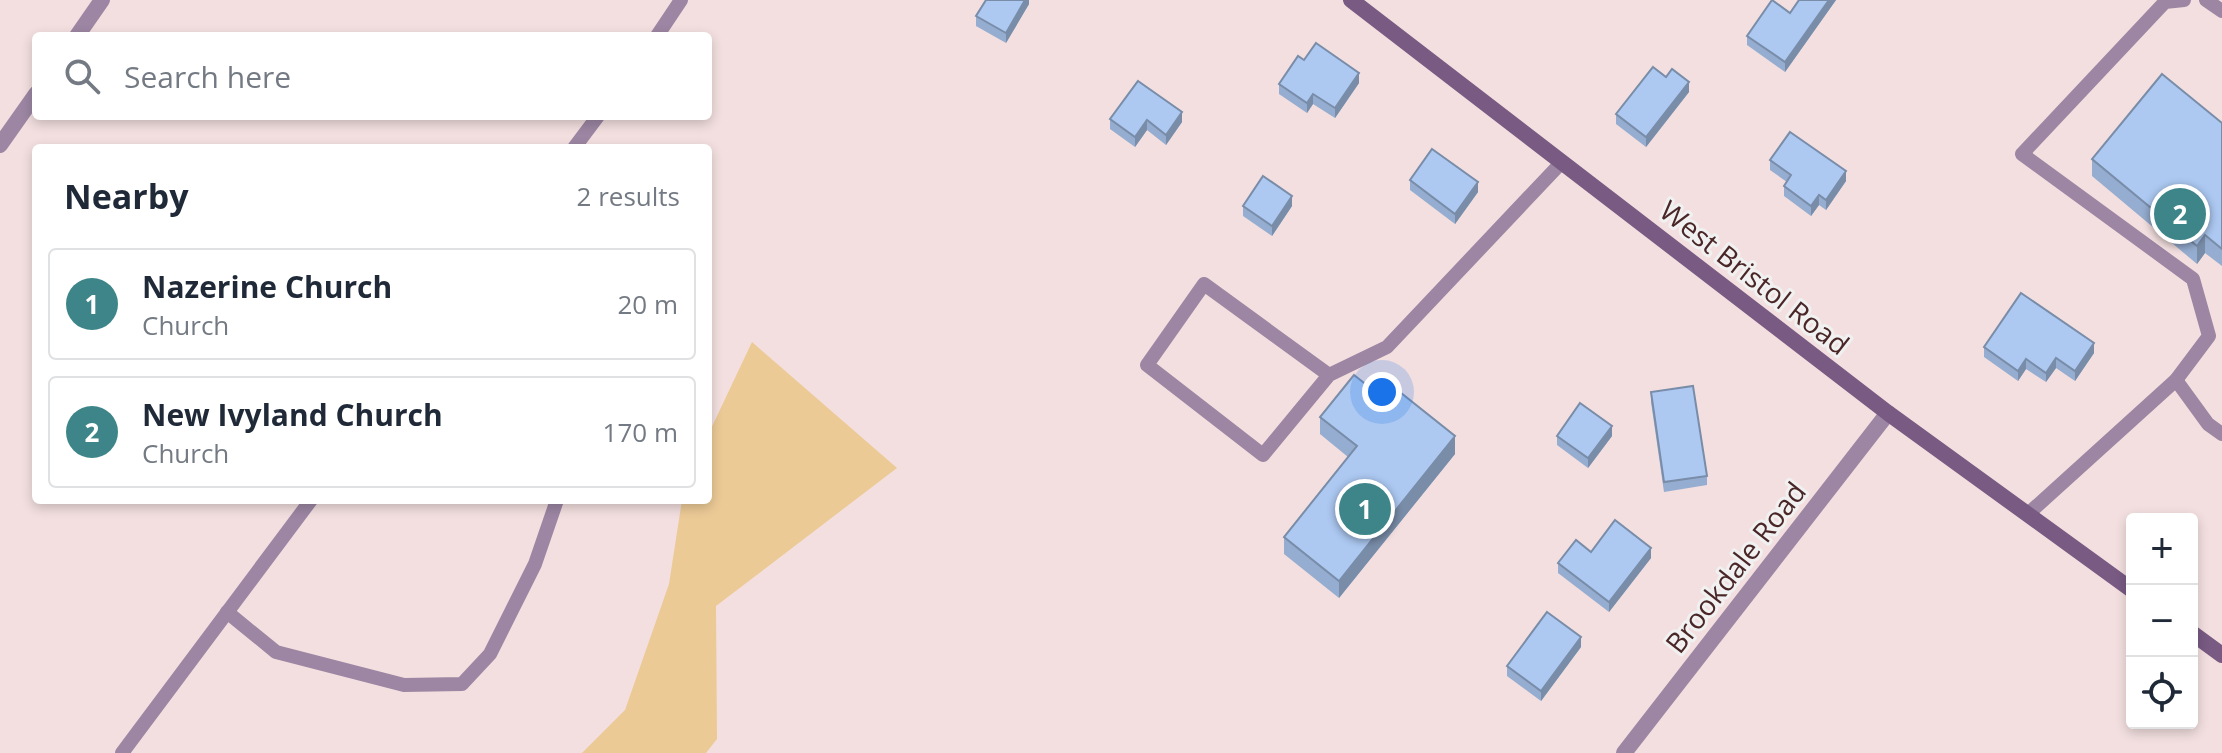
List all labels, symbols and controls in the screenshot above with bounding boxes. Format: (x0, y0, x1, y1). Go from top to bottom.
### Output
search box (32, 32, 712, 120)
icon: search (60, 54, 104, 98)
text: Search here (124, 56, 291, 97)
text: Nearby (64, 173, 189, 219)
text: 2 results (577, 178, 680, 214)
pin: 2 (2154, 184, 2206, 244)
street label: West Bristol Road (1653, 191, 1857, 363)
text: Nazerine Church (142, 266, 392, 307)
text: 1 (85, 286, 99, 322)
text: 20 m (617, 286, 678, 322)
text: Church (142, 307, 229, 343)
your location (1362, 372, 1402, 412)
text: New Ivyland Church (142, 394, 443, 435)
text: 2 (85, 414, 99, 450)
text: 170 m (603, 414, 678, 450)
text: Church (142, 435, 229, 471)
street label: Brookdale Road (1656, 474, 1814, 660)
pin: 1 (1339, 479, 1391, 539)
map controls (2126, 513, 2198, 729)
button: + (2126, 513, 2198, 585)
button: − (2126, 585, 2198, 657)
button: locate (2126, 657, 2198, 729)

